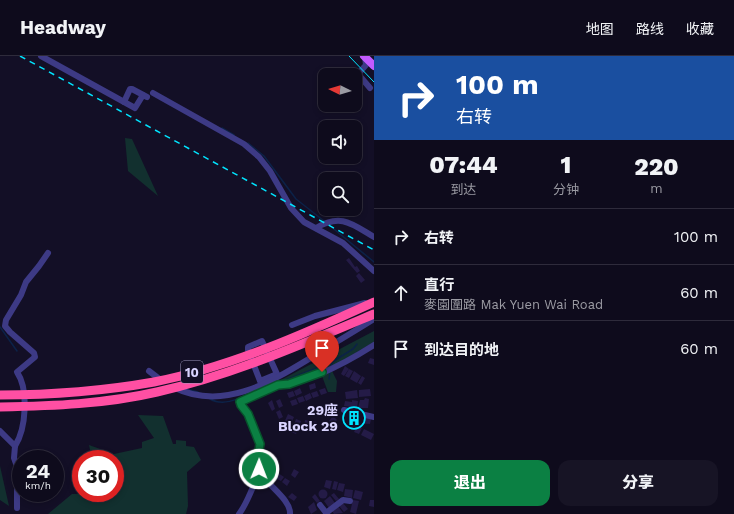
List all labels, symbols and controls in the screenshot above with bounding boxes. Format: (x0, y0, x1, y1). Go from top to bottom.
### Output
text: Headway (20, 16, 106, 39)
text: 地图 (586, 21, 614, 37)
text: 路线 (636, 21, 664, 37)
text: 收藏 (686, 21, 714, 37)
north arrow (318, 68, 362, 112)
map controls (318, 68, 362, 216)
text: 100 m (456, 68, 539, 101)
icon: right (390, 72, 442, 124)
text: 右转 (456, 106, 492, 127)
button: sound (318, 120, 362, 164)
text: 07:44 (429, 151, 498, 179)
text: 1 (561, 151, 571, 179)
text: 220 (634, 153, 679, 181)
button: search (318, 172, 362, 216)
text: m (650, 181, 663, 196)
text: 到达 (450, 182, 476, 197)
text: 分钟 (553, 182, 579, 197)
icon: right (390, 226, 412, 248)
text: 100 m (674, 228, 718, 246)
text: 右转 (424, 229, 454, 247)
text: 直行 (424, 276, 454, 294)
icon: ahead (390, 282, 412, 304)
text: 60 m (680, 284, 718, 302)
text: 麥園圍路 Mak Yuen Wai Road (424, 297, 603, 312)
pin (305, 331, 339, 372)
icon: arrive (311, 337, 333, 359)
icon: arrive (390, 338, 412, 360)
text: 60 m (680, 340, 718, 358)
text: 到达目的地 (424, 341, 499, 359)
road number: 10 (181, 361, 203, 383)
place label: 29座 Block 29 (278, 402, 338, 434)
building icon: 29座 Block 29 (341, 405, 367, 431)
position arrow (238, 448, 280, 490)
speed limit sign: 30 (72, 450, 124, 502)
text: 24 (26, 459, 50, 483)
button: 退出 (390, 460, 550, 506)
button: 分享 (558, 460, 718, 506)
text: km/h (25, 480, 51, 491)

